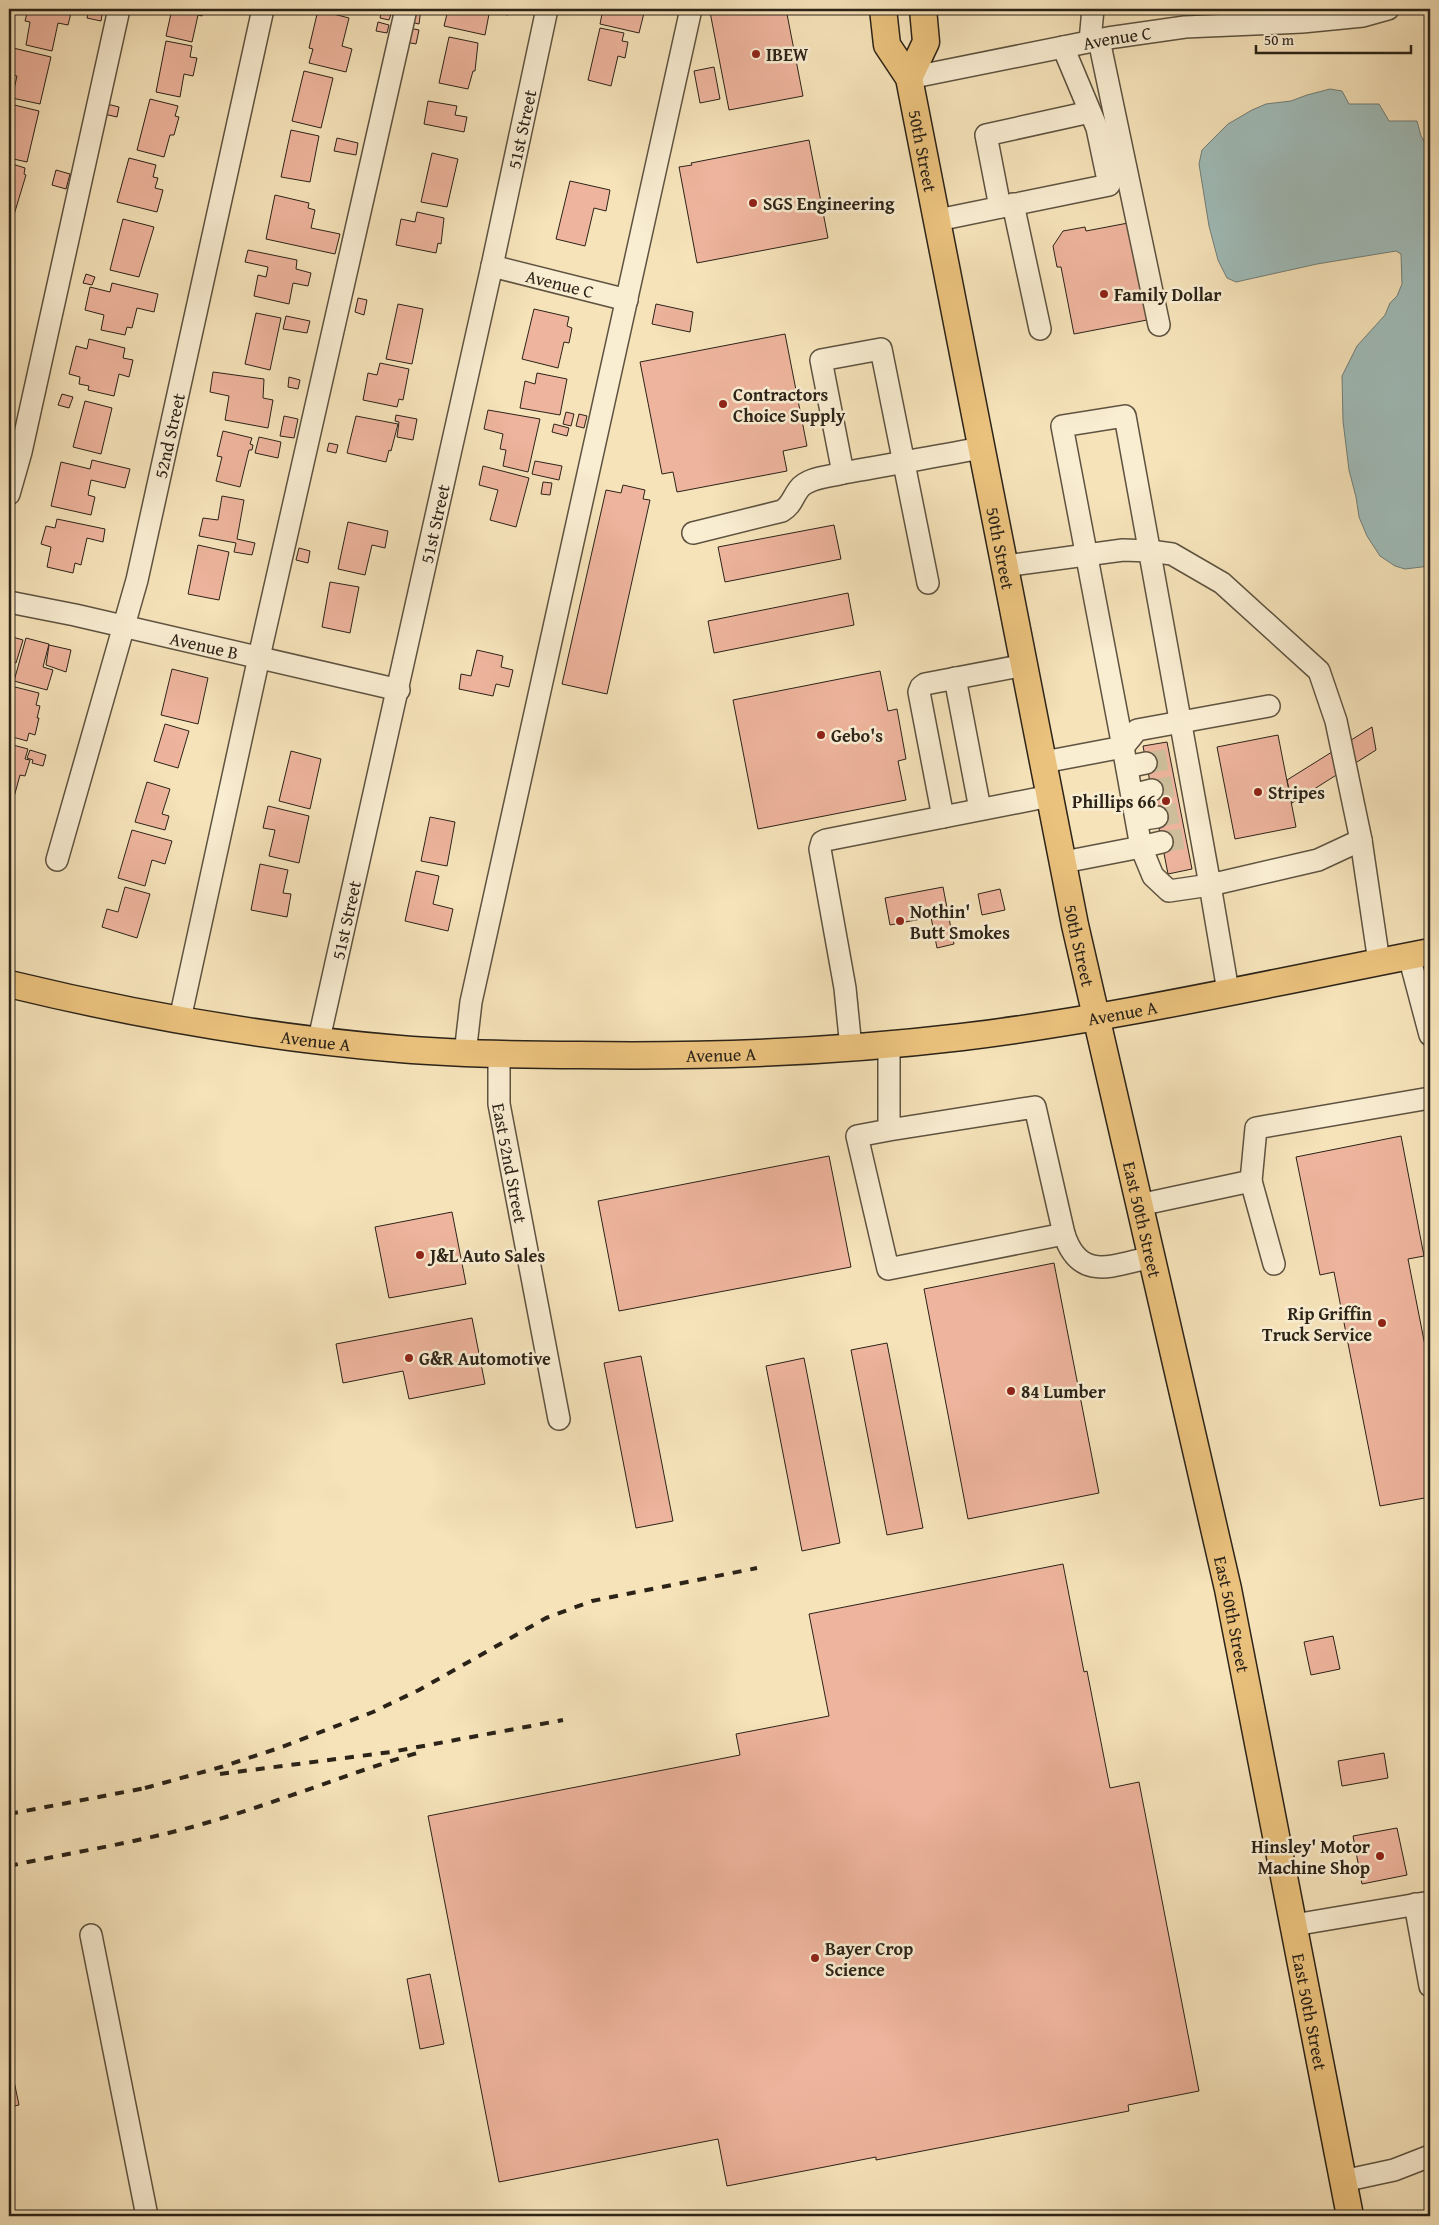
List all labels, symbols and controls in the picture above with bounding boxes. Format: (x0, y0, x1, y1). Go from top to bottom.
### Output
street label: Avenue C (1080, 18, 1153, 56)
scale bar (1256, 22, 1412, 54)
text: 50 m (1264, 29, 1295, 50)
place label: IBEW (766, 41, 809, 68)
marker: IBEW (750, 48, 762, 60)
street label: 51st Street (500, 86, 543, 171)
street label: 50th Street (902, 107, 945, 195)
place label: SGS Engineering (763, 190, 895, 217)
marker: SGS Engineering (747, 197, 759, 209)
street label: Avenue C (523, 262, 597, 305)
place label: Family Dollar (1114, 281, 1222, 308)
marker: Family Dollar (1098, 288, 1110, 300)
place label: Contractors Choice Supply (733, 381, 846, 429)
street label: 52nd Street (146, 390, 191, 481)
marker: Contractors Choice Supply (717, 398, 729, 410)
street label: 51st Street (412, 481, 456, 566)
street label: 50th Street (980, 505, 1023, 592)
street label: Avenue B (167, 624, 241, 666)
place label: Gebo's (831, 722, 883, 749)
marker: Gebo's (815, 729, 827, 741)
place label: Stripes (1268, 779, 1325, 806)
marker: Stripes (1252, 786, 1264, 798)
place label: Phillips 66 (1072, 788, 1156, 815)
marker: Phillips 66 (1160, 795, 1172, 807)
street label: 51st Street (324, 877, 368, 962)
place label: Nothin' Butt Smokes (910, 898, 1010, 946)
street label: 50th Street (1058, 902, 1102, 990)
marker: Nothin' Butt Smokes (894, 915, 906, 927)
street label: Avenue A (1086, 993, 1160, 1032)
street label: Avenue A (279, 1022, 352, 1058)
street label: Avenue A (686, 1040, 757, 1068)
street label: East 52nd Street (486, 1101, 535, 1226)
street label: East 50th Street (1116, 1159, 1169, 1281)
place label: J&L Auto Sales (427, 1242, 545, 1269)
marker: J&L Auto Sales (414, 1249, 426, 1261)
place label: Rip Griffin Truck Service (1262, 1300, 1372, 1348)
marker: Rip Griffin Truck Service (1376, 1317, 1388, 1329)
place label: G&R Automotive (419, 1345, 551, 1372)
marker: G&R Automotive (403, 1352, 415, 1364)
place label: 84 Lumber (1021, 1378, 1106, 1405)
marker: 84 Lumber (1005, 1385, 1017, 1397)
street label: East 50th Street (1207, 1553, 1258, 1675)
place label: Hinsley' Motor Machine Shop (1251, 1833, 1371, 1881)
marker: Hinsley' Motor Machine Shop (1374, 1850, 1386, 1862)
place label: Bayer Crop Science (825, 1935, 913, 1983)
street label: East 50th Street (1286, 1951, 1335, 2073)
marker: Bayer Crop Science (809, 1952, 821, 1964)

